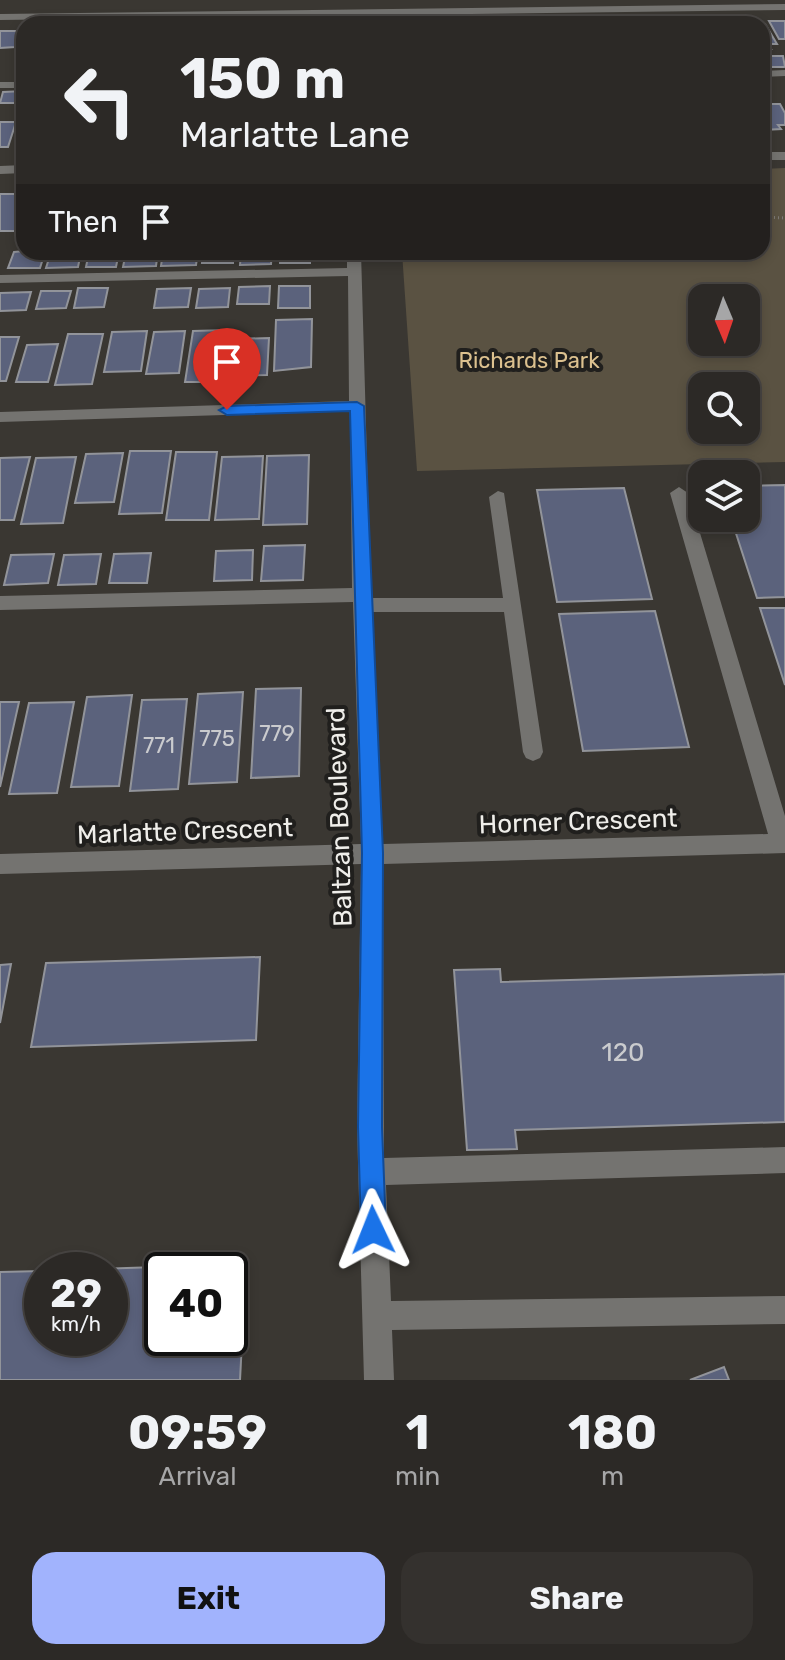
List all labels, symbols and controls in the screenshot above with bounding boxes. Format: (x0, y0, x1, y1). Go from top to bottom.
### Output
text: 150 m (180, 46, 345, 112)
icon: left (48, 48, 152, 152)
text: Marlatte Lane (180, 113, 410, 156)
icon: arrive (134, 200, 178, 244)
text: Then (48, 204, 118, 240)
north arrow (688, 284, 760, 356)
map controls (688, 284, 760, 532)
pin (193, 328, 261, 410)
icon: arrive (205, 340, 249, 384)
park label: Richards Park (458, 347, 600, 374)
button: search (688, 372, 760, 444)
button: layers (688, 460, 760, 532)
street label: Baltzan Boulevard (320, 707, 359, 927)
house number: 779 (259, 720, 295, 747)
house number: 775 (199, 725, 235, 752)
house number: 771 (143, 732, 175, 759)
street label: Horner Crescent (478, 803, 678, 840)
street label: Marlatte Crescent (76, 812, 294, 851)
house number: 120 (602, 1037, 644, 1068)
position arrow (331, 1188, 415, 1272)
speed limit sign: 40 (144, 1252, 248, 1356)
text: 29 (50, 1270, 102, 1317)
text: km/h (51, 1312, 101, 1336)
text: 09:59 (128, 1404, 267, 1461)
text: 1 (406, 1404, 430, 1461)
text: 180 (568, 1404, 657, 1461)
text: Arrival (158, 1461, 237, 1492)
text: min (395, 1461, 440, 1492)
text: m (601, 1461, 624, 1492)
button: Exit (32, 1552, 385, 1644)
button: Share (401, 1552, 753, 1644)

